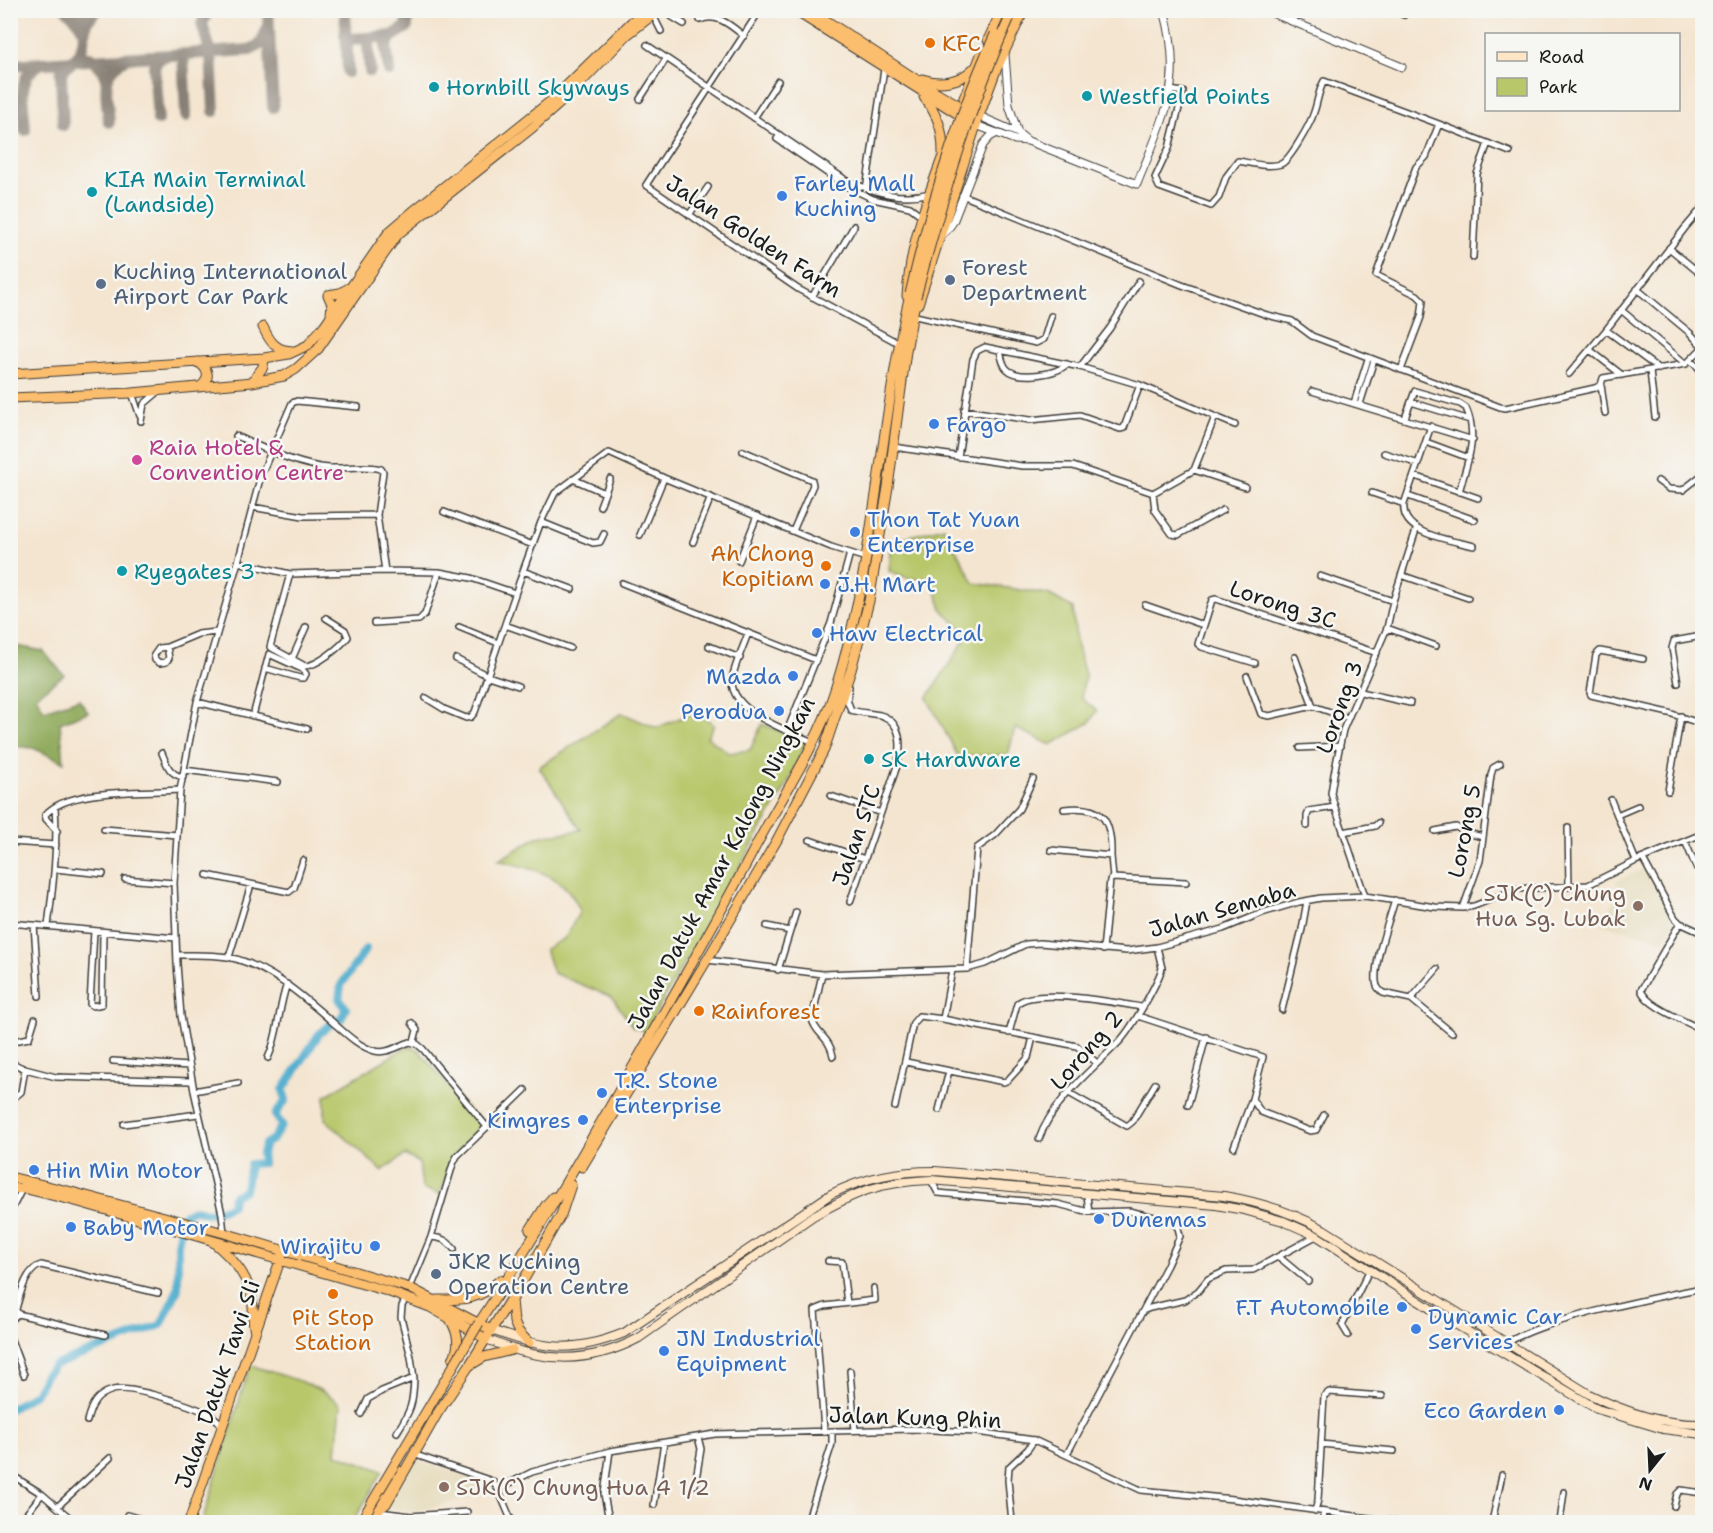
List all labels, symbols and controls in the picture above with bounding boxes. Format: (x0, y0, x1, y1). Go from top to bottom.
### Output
place label: KFC (942, 29, 981, 58)
legend (1485, 33, 1680, 111)
marker: KFC (923, 36, 937, 50)
text: Road (1539, 45, 1584, 69)
place label: Hornbill Skyways (446, 73, 630, 102)
text: Park (1539, 75, 1578, 99)
marker: Hornbill Skyways (427, 80, 441, 94)
place label: Westfield Points (1099, 82, 1270, 111)
marker: Westfield Points (1080, 89, 1094, 103)
place label: KIA Main Terminal (Landside) (104, 165, 306, 219)
street label: Jalan Golden Farm (660, 169, 847, 304)
place label: Farley Mall Kuching (794, 169, 915, 223)
marker: KIA Main Terminal (Landside) (85, 185, 99, 199)
marker: Farley Mall Kuching (775, 189, 789, 203)
place label: Forest Department (962, 253, 1087, 307)
place label: Kuching International Airport Car Park (113, 257, 348, 311)
marker: Forest Department (943, 273, 957, 287)
marker: Kuching International Airport Car Park (94, 277, 108, 291)
place label: Fargo (946, 410, 1007, 439)
marker: Fargo (927, 417, 941, 431)
place label: Raia Hotel & Convention Centre (149, 433, 344, 487)
marker: Raia Hotel & Convention Centre (130, 453, 144, 467)
place label: Thon Tat Yuan Enterprise (867, 505, 1020, 559)
marker: Thon Tat Yuan Enterprise (848, 525, 862, 539)
place label: Ah Chong Kopitiam (710, 539, 814, 593)
place label: Ryegates 3 (134, 557, 255, 586)
marker: Ah Chong Kopitiam (819, 559, 833, 573)
marker: Ryegates 3 (115, 564, 129, 578)
place label: J.H. Mart (837, 570, 936, 599)
street label: Lorong 3C (1226, 574, 1340, 635)
marker: J.H. Mart (818, 577, 832, 591)
place label: Haw Electrical (829, 619, 983, 648)
marker: Haw Electrical (810, 626, 824, 640)
street label: Lorong 3 (1309, 657, 1370, 758)
place label: Mazda (706, 662, 781, 691)
marker: Mazda (786, 669, 800, 683)
street label: Jalan Datuk Amar Kalong Ningkan (621, 692, 822, 1035)
place label: Perodua (681, 697, 767, 726)
marker: Perodua (772, 704, 786, 718)
place label: SK Hardware (881, 745, 1021, 774)
marker: SK Hardware (862, 752, 876, 766)
street label: Jalan STC (826, 781, 887, 890)
street label: Lorong 5 (1441, 782, 1488, 880)
street label: Jalan Semaba (1146, 875, 1299, 944)
place label: SJK(C) Chung Hua Sg. Lubak (1475, 879, 1626, 933)
marker: SJK(C) Chung Hua Sg. Lubak (1631, 899, 1645, 913)
place label: Rainforest (711, 997, 820, 1026)
marker: Rainforest (692, 1004, 706, 1018)
street label: Lorong 2 (1044, 1004, 1129, 1096)
place label: T.R. Stone Enterprise (614, 1066, 722, 1120)
marker: T.R. Stone Enterprise (595, 1086, 609, 1100)
place label: Kimgres (487, 1106, 571, 1135)
marker: Kimgres (576, 1113, 590, 1127)
place label: Hin Min Motor (46, 1156, 203, 1185)
marker: Hin Min Motor (27, 1163, 41, 1177)
place label: Dunemas (1111, 1205, 1207, 1234)
marker: Dunemas (1092, 1212, 1106, 1226)
place label: Baby Motor (83, 1213, 209, 1242)
marker: Baby Motor (64, 1220, 78, 1234)
place label: Wirajitu (280, 1232, 363, 1261)
marker: Wirajitu (368, 1239, 382, 1253)
place label: JKR Kuching Operation Centre (448, 1247, 629, 1301)
marker: JKR Kuching Operation Centre (429, 1267, 443, 1281)
street label: Jalan Datuk Tawi Sli (168, 1276, 267, 1492)
marker: Pit Stop Station (326, 1287, 340, 1301)
place label: F.T Automobile (1236, 1293, 1390, 1322)
marker: F.T Automobile (1395, 1300, 1409, 1314)
place label: Dynamic Car Services (1428, 1302, 1562, 1356)
place label: Pit Stop Station (292, 1303, 374, 1357)
marker: Dynamic Car Services (1409, 1322, 1423, 1336)
place label: JN Industrial Equipment (676, 1324, 820, 1378)
marker: JN Industrial Equipment (657, 1344, 671, 1358)
place label: Eco Garden (1423, 1396, 1547, 1425)
street label: Jalan Kung Phin (828, 1400, 1002, 1435)
marker: Eco Garden (1552, 1403, 1566, 1417)
north arrow (1620, 1440, 1680, 1500)
text: N (1636, 1472, 1655, 1496)
place label: SJK(C) Chung Hua 4 1/2 (456, 1473, 710, 1502)
marker: SJK(C) Chung Hua 4 1/2 (437, 1480, 451, 1494)

